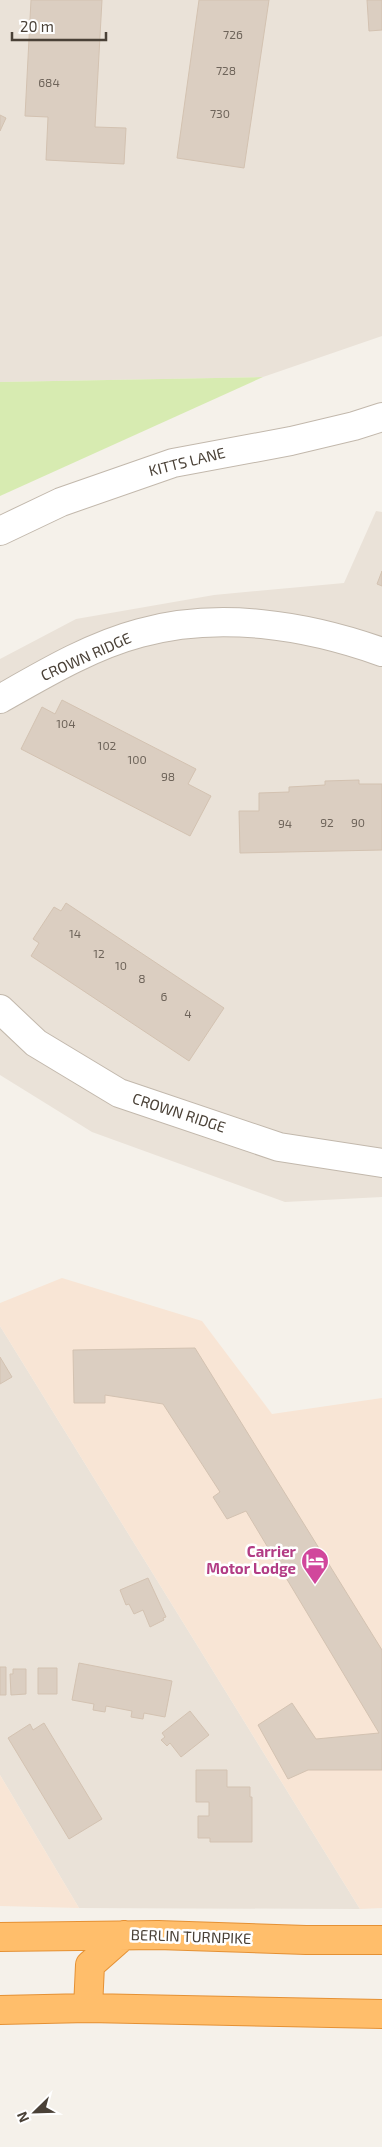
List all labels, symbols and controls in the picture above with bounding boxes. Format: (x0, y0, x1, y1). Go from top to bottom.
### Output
scale bar (12, 10, 106, 42)
text: 20 m (20, 17, 54, 35)
house number: 726 (223, 27, 243, 41)
house number: 728 (216, 63, 236, 77)
house number: 684 (38, 75, 60, 89)
house number: 730 (210, 106, 230, 120)
street label: KITTS LANE (147, 443, 227, 479)
street label: CROWN RIDGE (38, 628, 134, 684)
house number: 104 (56, 716, 76, 730)
house number: 102 (98, 738, 117, 752)
house number: 100 (127, 752, 147, 766)
house number: 98 (161, 769, 175, 783)
house number: 92 (320, 815, 334, 829)
house number: 90 (351, 815, 365, 829)
house number: 94 (278, 816, 292, 830)
house number: 14 (69, 926, 81, 940)
house number: 12 (93, 946, 105, 960)
house number: 10 (115, 958, 127, 972)
house number: 8 (138, 971, 146, 985)
house number: 6 (161, 989, 168, 1003)
house number: 4 (184, 1006, 192, 1020)
street label: CROWN RIDGE (130, 1089, 228, 1136)
place label: Carrier Motor Lodge (206, 1542, 297, 1577)
hotel icon: Carrier Motor Lodge (300, 1546, 330, 1585)
street label: BERLIN TURNPIKE (130, 1925, 252, 1947)
north arrow (10, 2087, 60, 2137)
text: N (13, 2109, 32, 2125)

